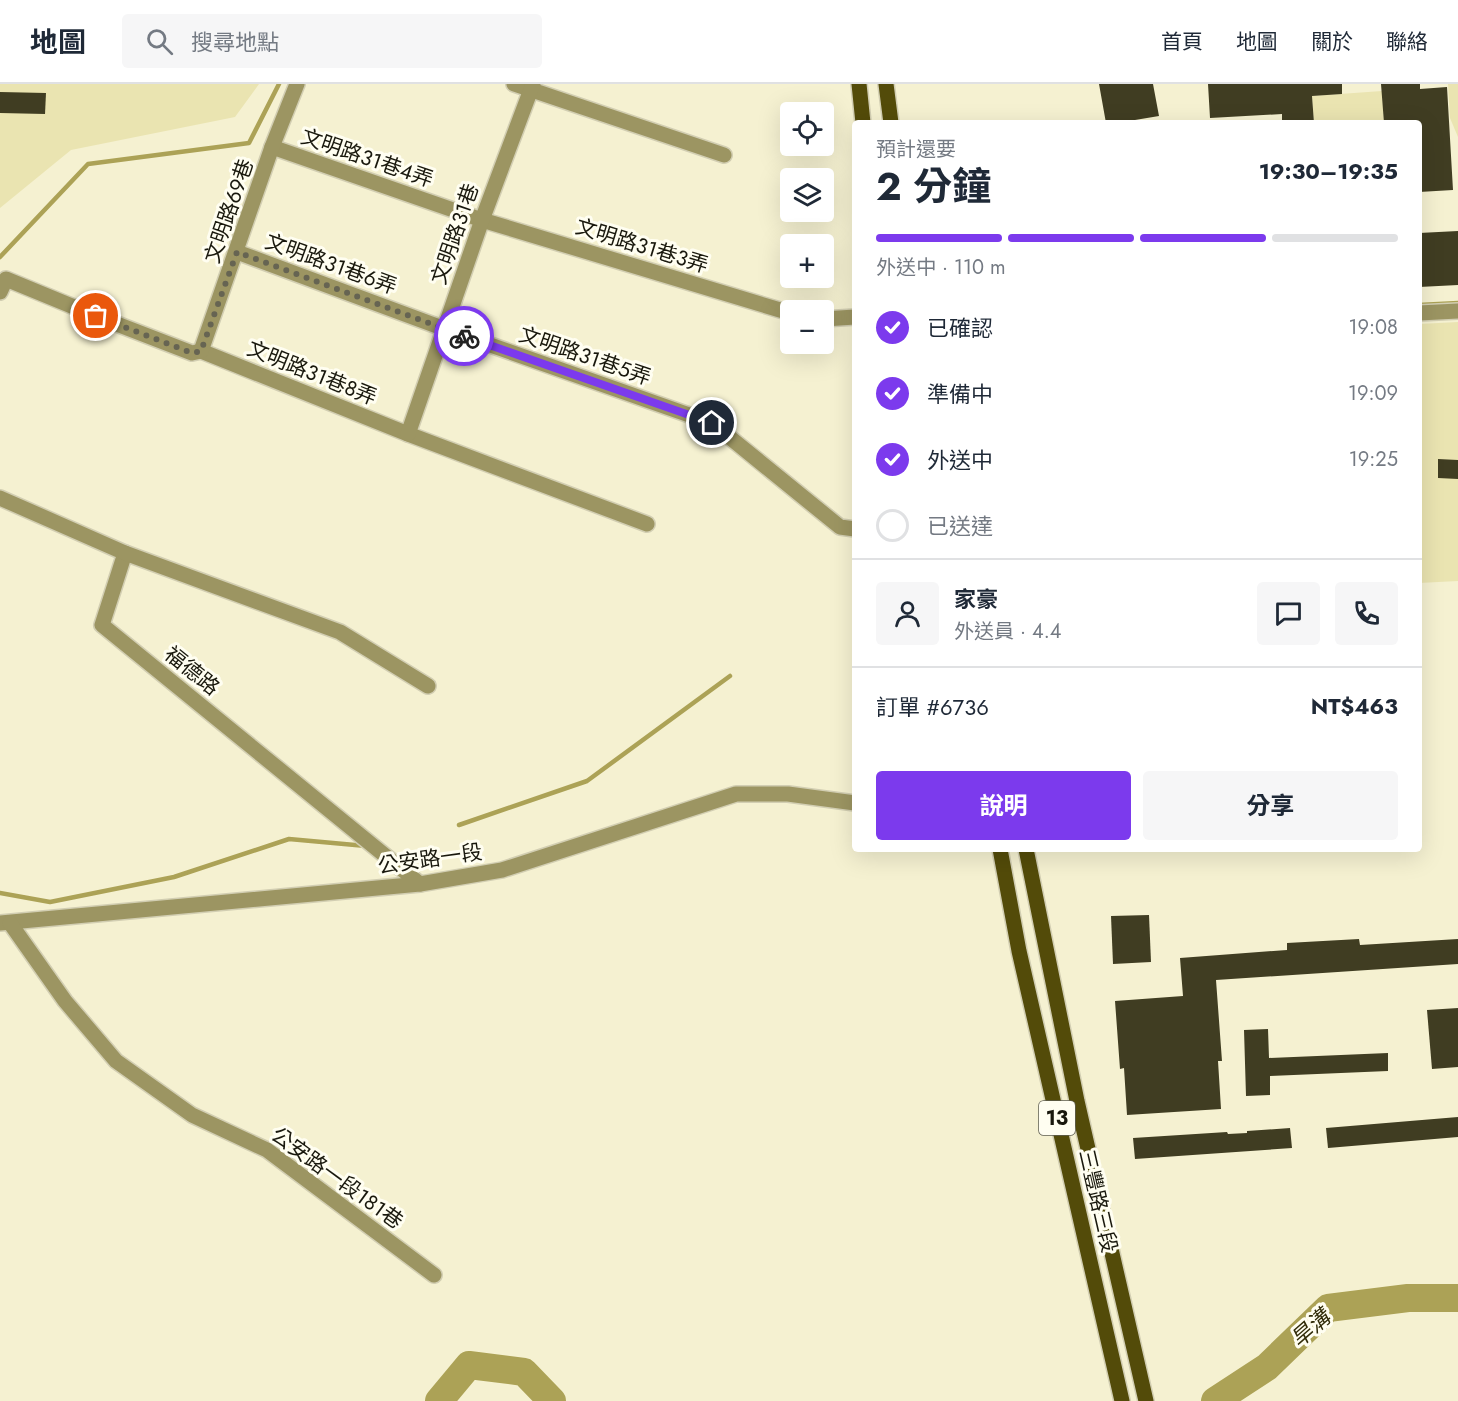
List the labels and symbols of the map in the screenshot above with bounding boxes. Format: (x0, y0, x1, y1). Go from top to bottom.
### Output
street label: 文明路31巷4弄 (297, 121, 437, 195)
street label: 文明路69巷 (197, 155, 261, 267)
street label: 文明路31巷 (424, 180, 486, 288)
street label: 文明路31巷3弄 (572, 212, 712, 280)
street label: 文明路31巷6弄 (261, 226, 401, 302)
pin (70, 290, 121, 341)
courier (434, 306, 494, 366)
street label: 文明路31巷5弄 (515, 319, 655, 393)
street label: 文明路31巷8弄 (243, 333, 381, 413)
pin (686, 397, 737, 448)
street label: 福德路 (158, 640, 226, 702)
street label: 公安路一段 (376, 837, 484, 881)
road number: 13 (1039, 1101, 1075, 1135)
street label: 公安路一段181巷 (265, 1120, 409, 1236)
street label: 三豐路三段 (1072, 1146, 1124, 1256)
water label: 旱溝 (1283, 1300, 1339, 1355)

